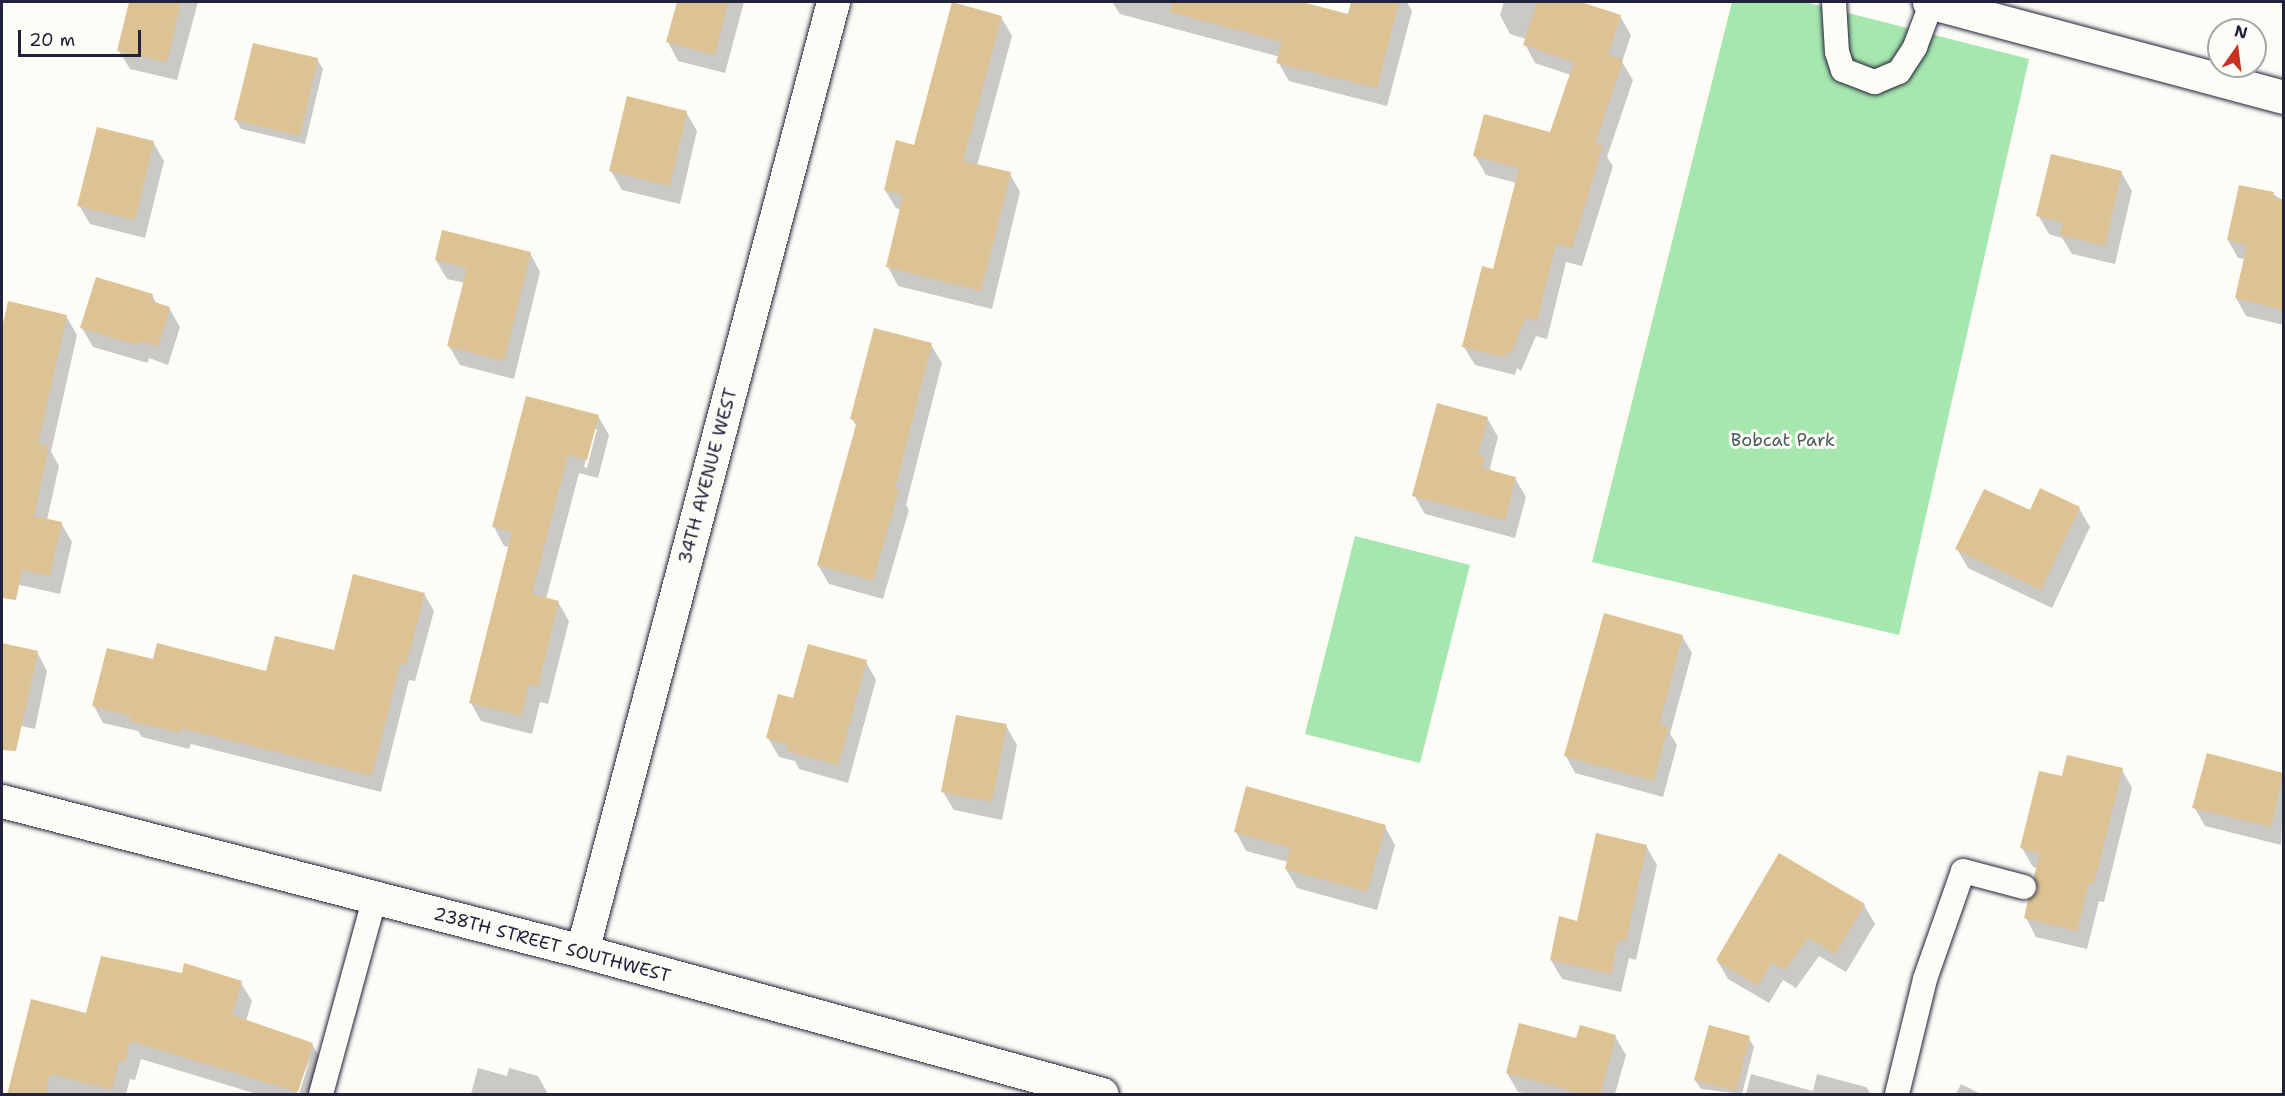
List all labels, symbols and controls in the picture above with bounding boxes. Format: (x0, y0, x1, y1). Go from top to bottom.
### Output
scale bar (21, 18, 144, 56)
north arrow (2207, 18, 2267, 78)
text: N (2232, 20, 2250, 44)
text: 20 m (29, 28, 75, 52)
street label: 34TH AVENUE WEST (674, 386, 742, 566)
park label: Bobcat Park (1731, 429, 1835, 451)
street label: 238TH STREET SOUTHWEST (431, 903, 673, 987)

